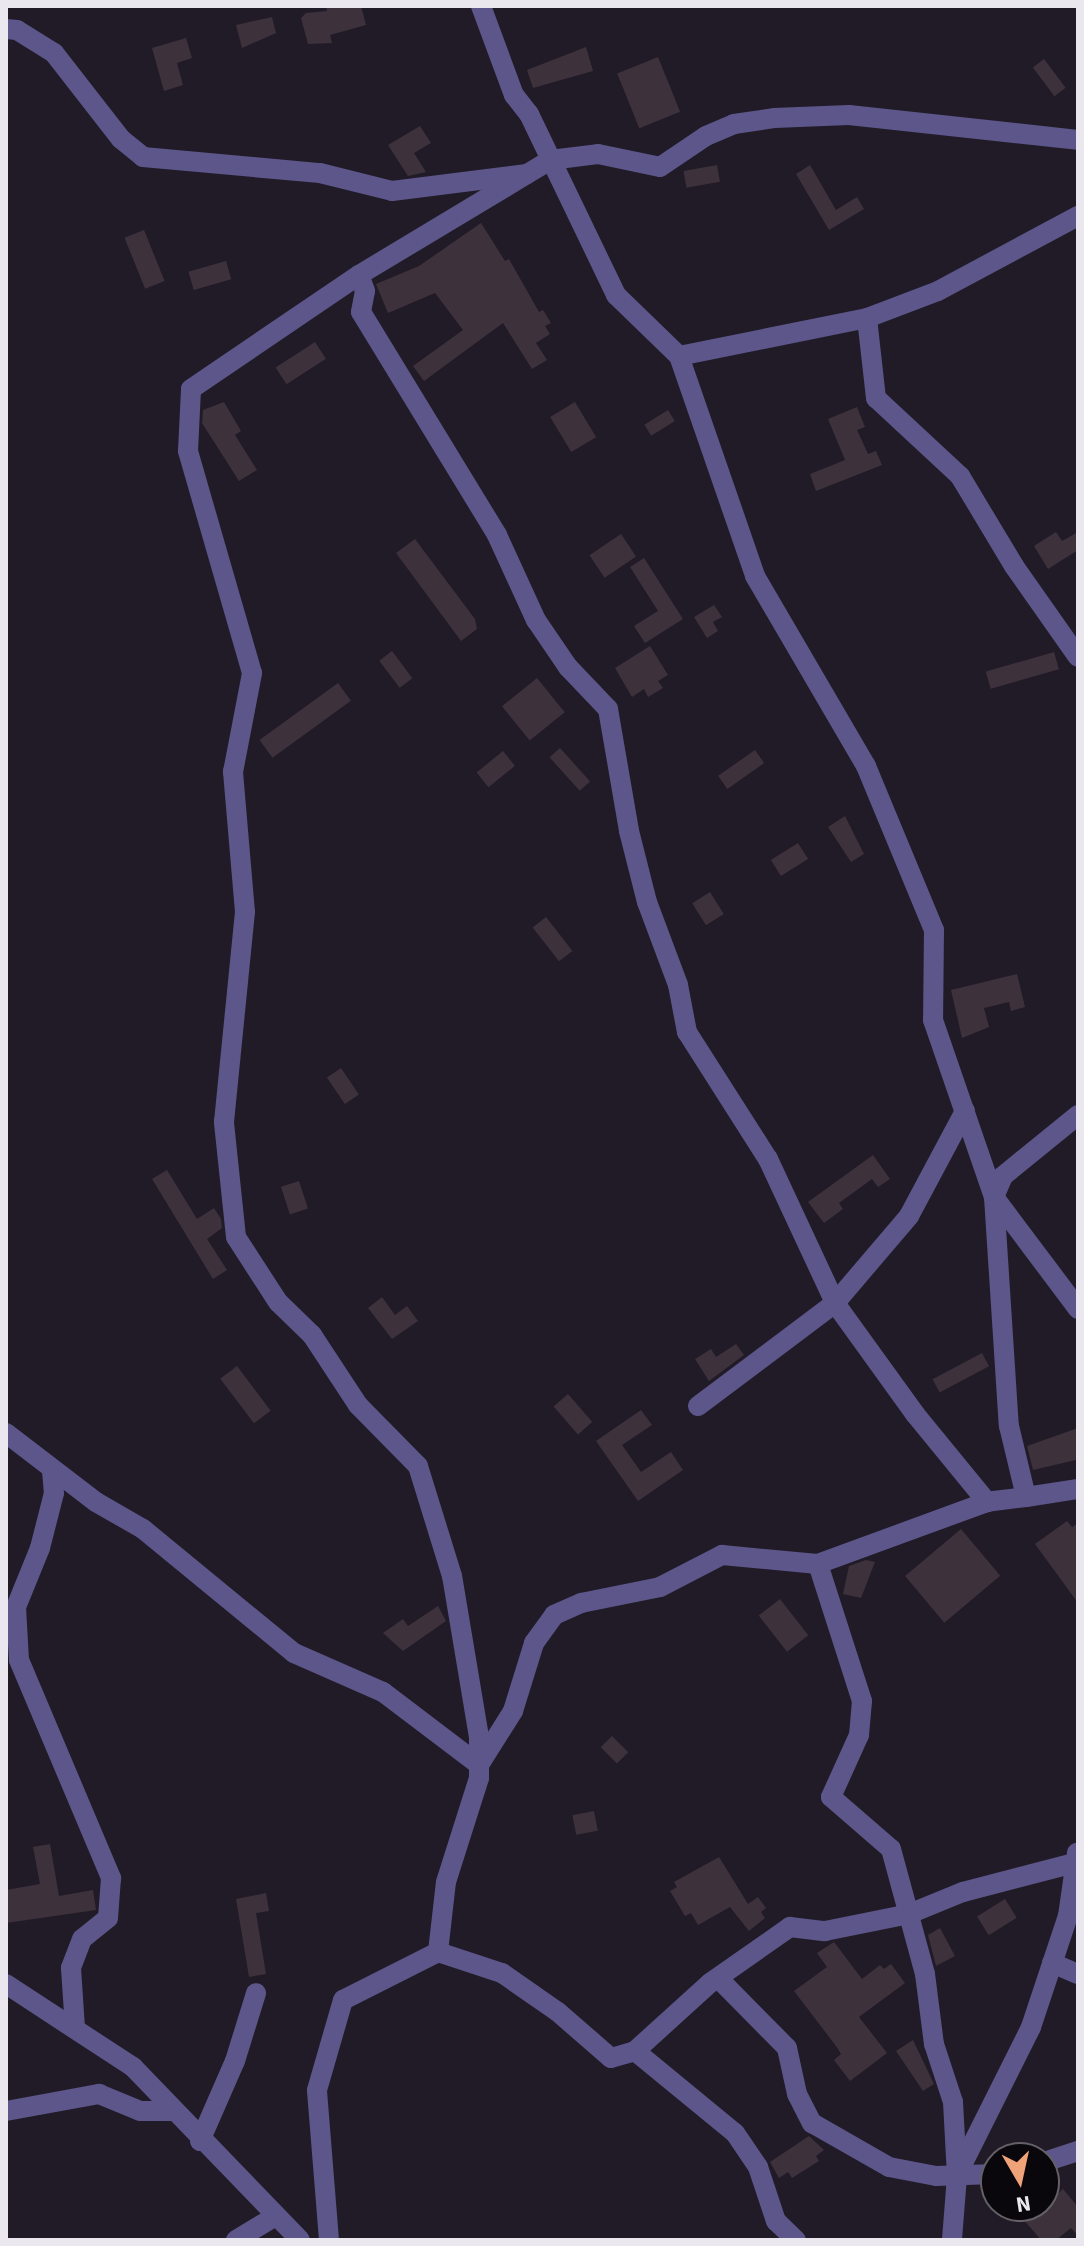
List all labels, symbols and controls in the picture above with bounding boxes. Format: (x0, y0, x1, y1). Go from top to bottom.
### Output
north arrow (980, 2142, 1060, 2222)
text: N (1014, 2187, 1033, 2221)

